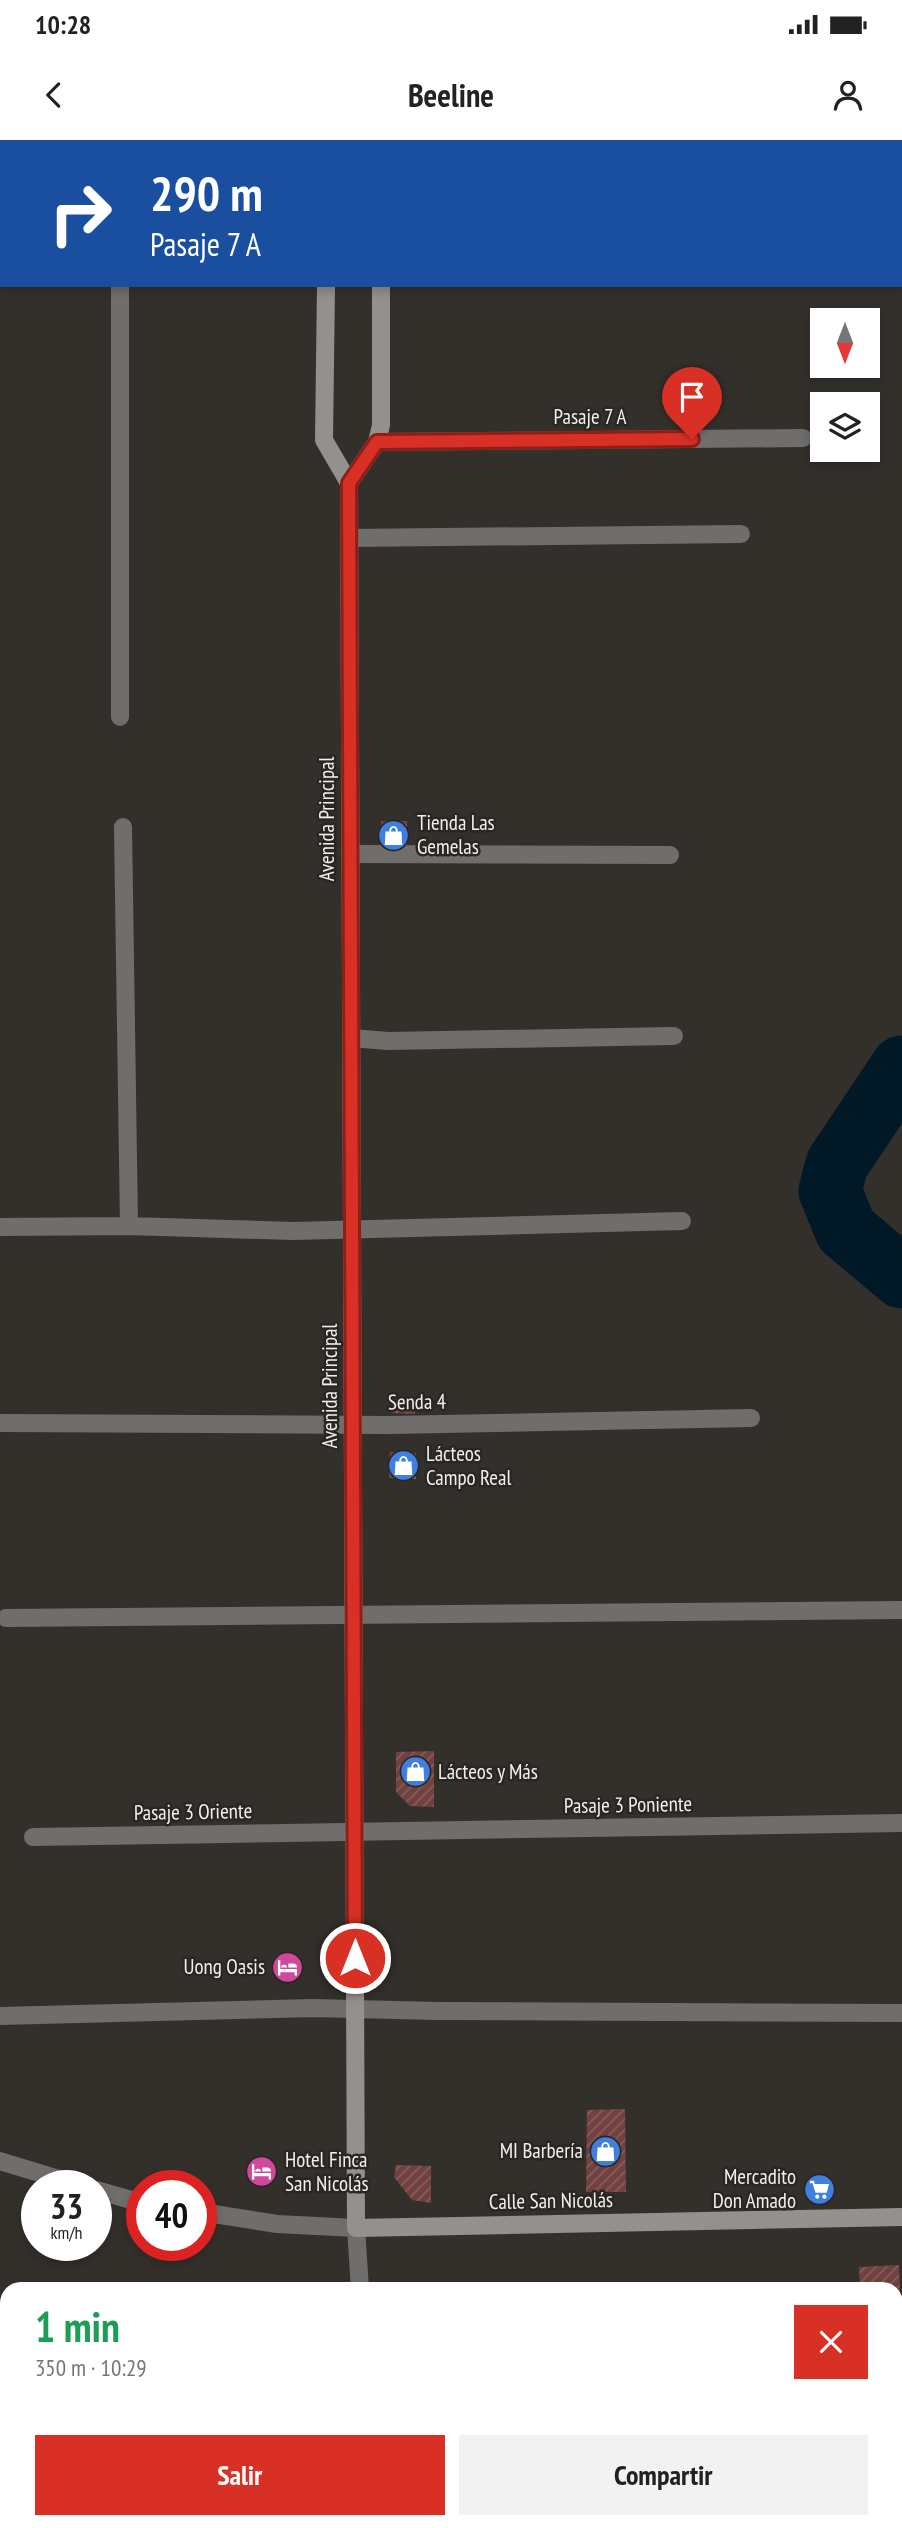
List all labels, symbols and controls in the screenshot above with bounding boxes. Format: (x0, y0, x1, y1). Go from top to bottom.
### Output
text: 10:28 (35, 8, 91, 41)
text: Beeline (408, 74, 494, 116)
icon: back (35, 76, 73, 114)
icon: person (829, 76, 867, 114)
text: 290 m (150, 161, 263, 225)
icon: right (35, 168, 126, 259)
text: Pasaje 7 A (150, 223, 261, 265)
north arrow (810, 308, 880, 378)
map controls (810, 308, 880, 462)
pin (662, 367, 722, 439)
icon: arrive (673, 378, 711, 416)
button: layers (810, 392, 880, 462)
street label: Pasaje 7 A (554, 403, 626, 430)
street label: Avenida Principal (313, 757, 340, 881)
place label: Tienda Las Gemelas (417, 809, 495, 860)
shop icon: Tienda Las Gemelas (377, 818, 411, 852)
street label: Avenida Principal (316, 1324, 343, 1448)
street label: Senda 4 (388, 1387, 447, 1416)
place label: Lácteos Campo Real (426, 1440, 511, 1491)
shop icon: Lácteos Campo Real (386, 1449, 420, 1483)
shop icon: Lácteos y Más (398, 1755, 432, 1789)
place label: Lácteos y Más (438, 1758, 538, 1785)
street label: Pasaje 3 Poniente (564, 1790, 692, 1819)
street label: Pasaje 3 Oriente (134, 1797, 252, 1826)
position arrow (318, 1921, 392, 1995)
hotel icon: Uong Oasis (271, 1950, 305, 1984)
place label: Uong Oasis (184, 1953, 265, 1980)
shop icon: MI Barbería (589, 2134, 623, 2168)
place label: MI Barbería (500, 2137, 583, 2164)
place label: Hotel Finca San Nicolás (285, 2146, 369, 2197)
hotel icon: Hotel Finca San Nicolás (245, 2155, 279, 2189)
place label: Mercadito Don Amado (713, 2163, 796, 2214)
speed limit sign: 40 (126, 2170, 217, 2261)
supermarket icon: Mercadito Don Amado (802, 2172, 836, 2206)
text: 33 (50, 2183, 83, 2229)
street label: Calle San Nicolás (489, 2186, 613, 2215)
text: km/h (51, 2221, 82, 2244)
text: 1 min (35, 2299, 120, 2354)
button: close (794, 2305, 868, 2379)
text: 350 m · 10:29 (35, 2353, 147, 2382)
button: Salir (35, 2435, 445, 2515)
button: Compartir (459, 2435, 868, 2515)

